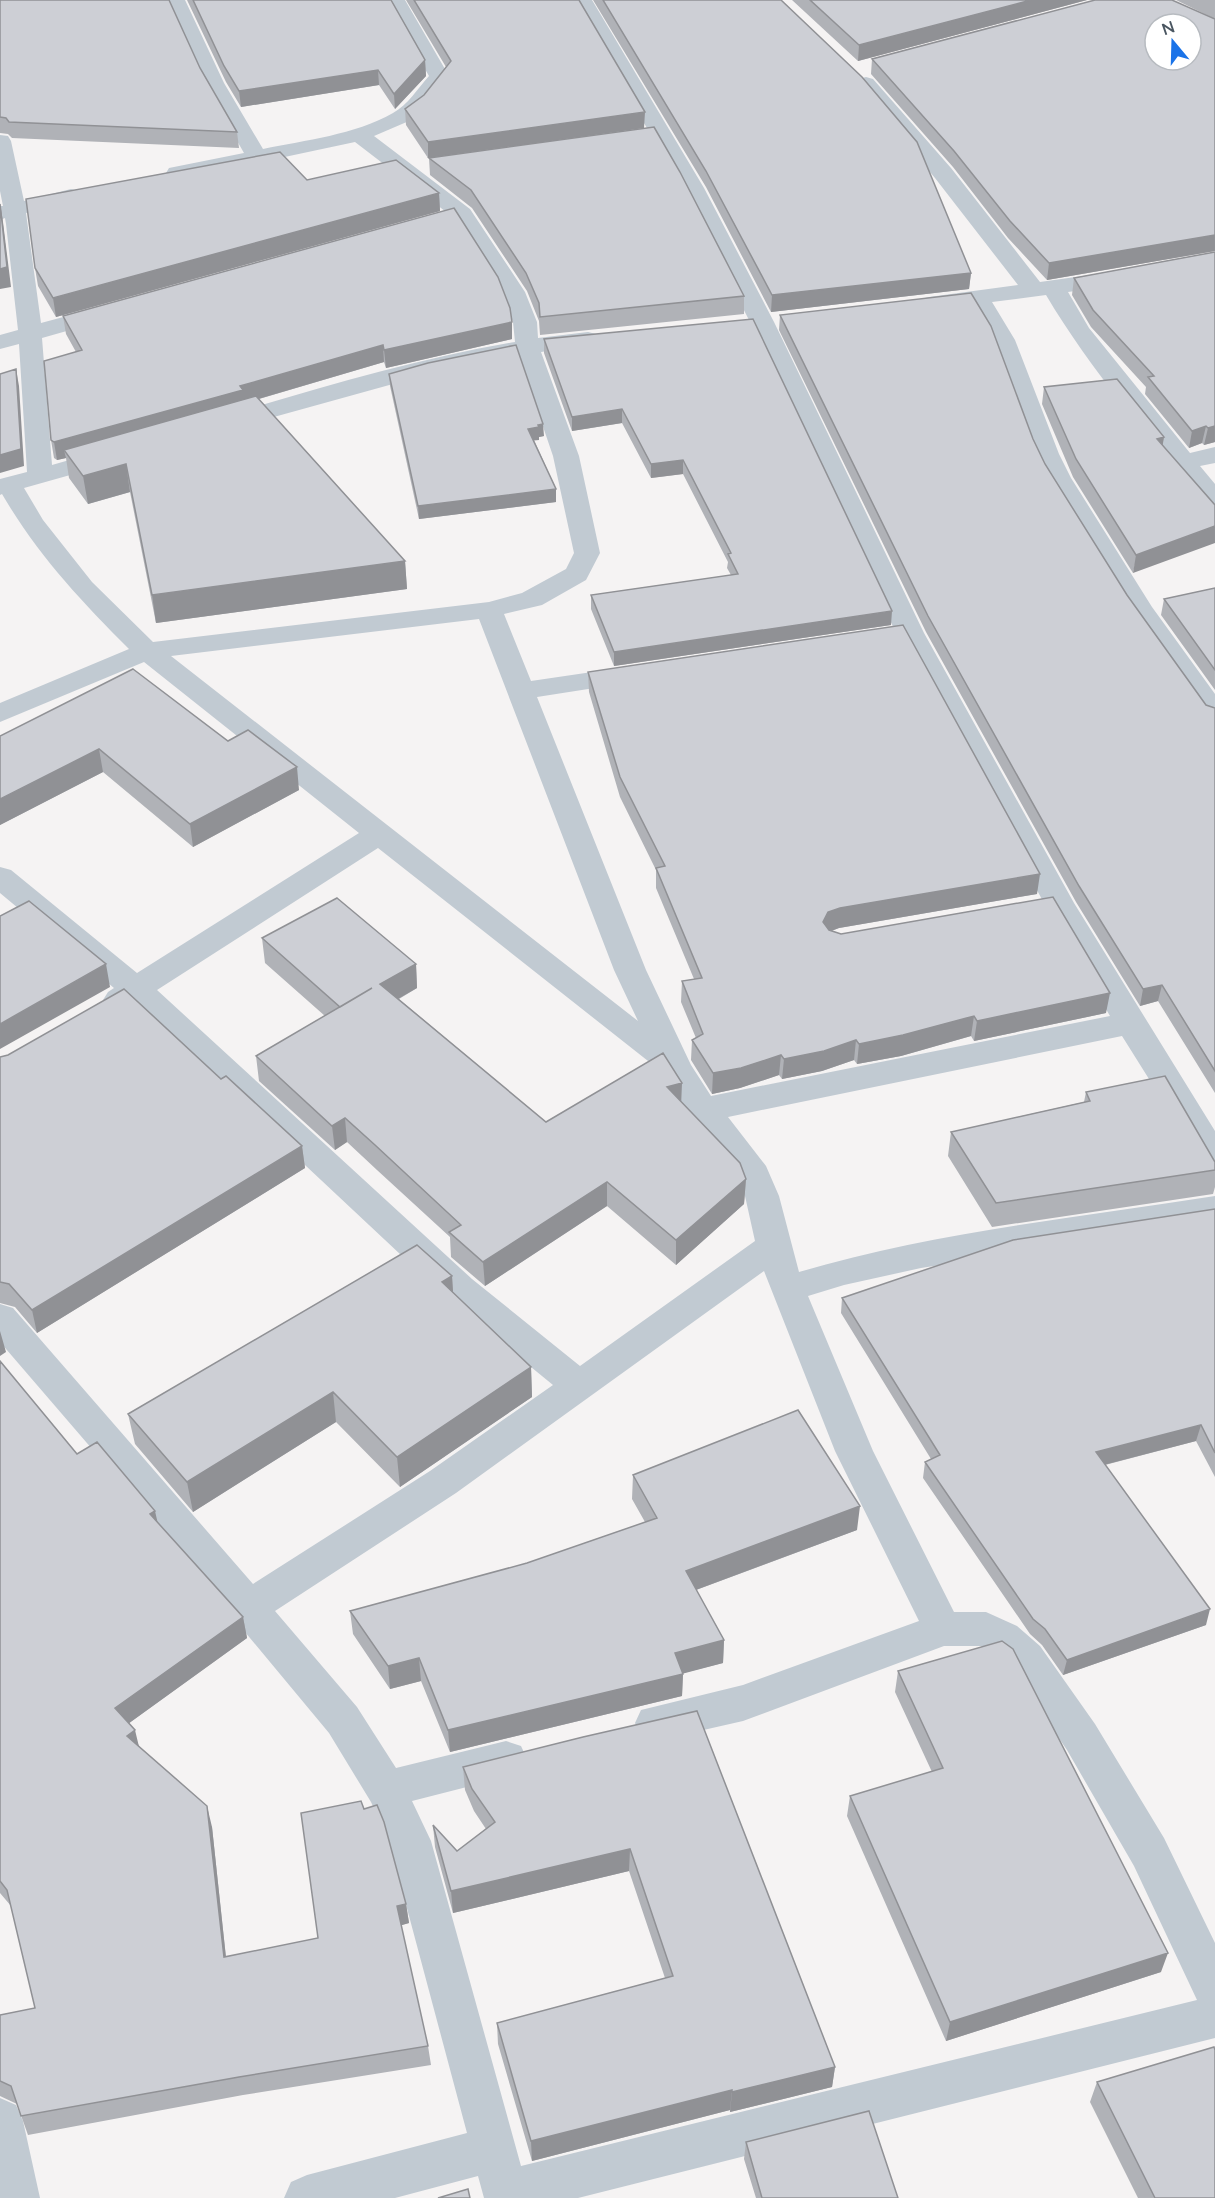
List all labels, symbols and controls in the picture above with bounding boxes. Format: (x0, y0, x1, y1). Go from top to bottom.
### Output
north arrow (1143, 12, 1203, 72)
text: N (1159, 16, 1177, 38)

